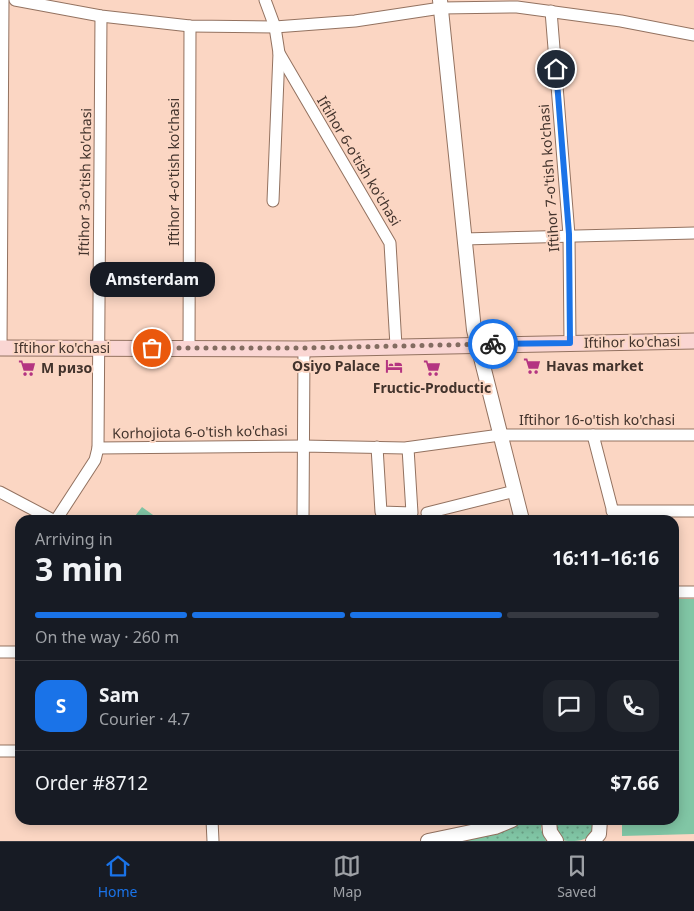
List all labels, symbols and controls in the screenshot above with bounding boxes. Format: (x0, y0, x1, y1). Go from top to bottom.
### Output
pin (535, 48, 577, 90)
icon: home (542, 55, 570, 83)
street label: Iftihor 6-o'tish ko'chasi (313, 92, 406, 229)
street label: Iftihor 4-o'tish ko'chasi (164, 98, 183, 246)
street label: Iftihor 7-o'tish ko'chasi (534, 104, 563, 253)
street label: Iftihor 3-o'tish ko'chasi (74, 108, 95, 256)
callout: Amsterdam (90, 263, 214, 298)
text: Amsterdam (106, 268, 199, 290)
courier (468, 319, 518, 369)
pin (131, 327, 173, 369)
icon: bike (479, 330, 507, 358)
street label: Iftihor ko'chasi (584, 331, 680, 352)
icon: bag (138, 334, 166, 362)
street label: Iftihor ko'chasi (14, 338, 110, 357)
place label: Osiyo Palace (292, 356, 380, 375)
hotel icon: Osiyo Palace (384, 356, 404, 376)
supermarket icon: Havas market (522, 356, 542, 376)
place label: Havas market (546, 356, 644, 375)
supermarket icon: М ризо (17, 358, 37, 378)
place label: М ризо (41, 358, 92, 377)
supermarket icon: Fructic-Productic (422, 358, 442, 378)
place label: Fructic-Productic (373, 378, 491, 397)
street label: Iftihor 16-o'tish ko'chasi (519, 410, 675, 429)
street label: Korhojiota 6-o'tish ko'chasi (112, 420, 288, 443)
text: Arriving in (35, 528, 113, 550)
text: 16:11–16:16 (552, 545, 659, 571)
text: 3 min (35, 547, 123, 590)
text: On the way · 260 m (35, 626, 179, 648)
button: chat (543, 680, 595, 732)
button: phone (607, 680, 659, 732)
text: Sam (99, 682, 139, 708)
text: S (56, 693, 66, 719)
text: Courier · 4.7 (99, 708, 190, 730)
text: Order #8712 (35, 770, 148, 796)
text: $7.66 (610, 770, 659, 796)
tab: Home (98, 852, 137, 901)
tab: Map (333, 852, 362, 901)
tab: Saved (557, 852, 596, 901)

